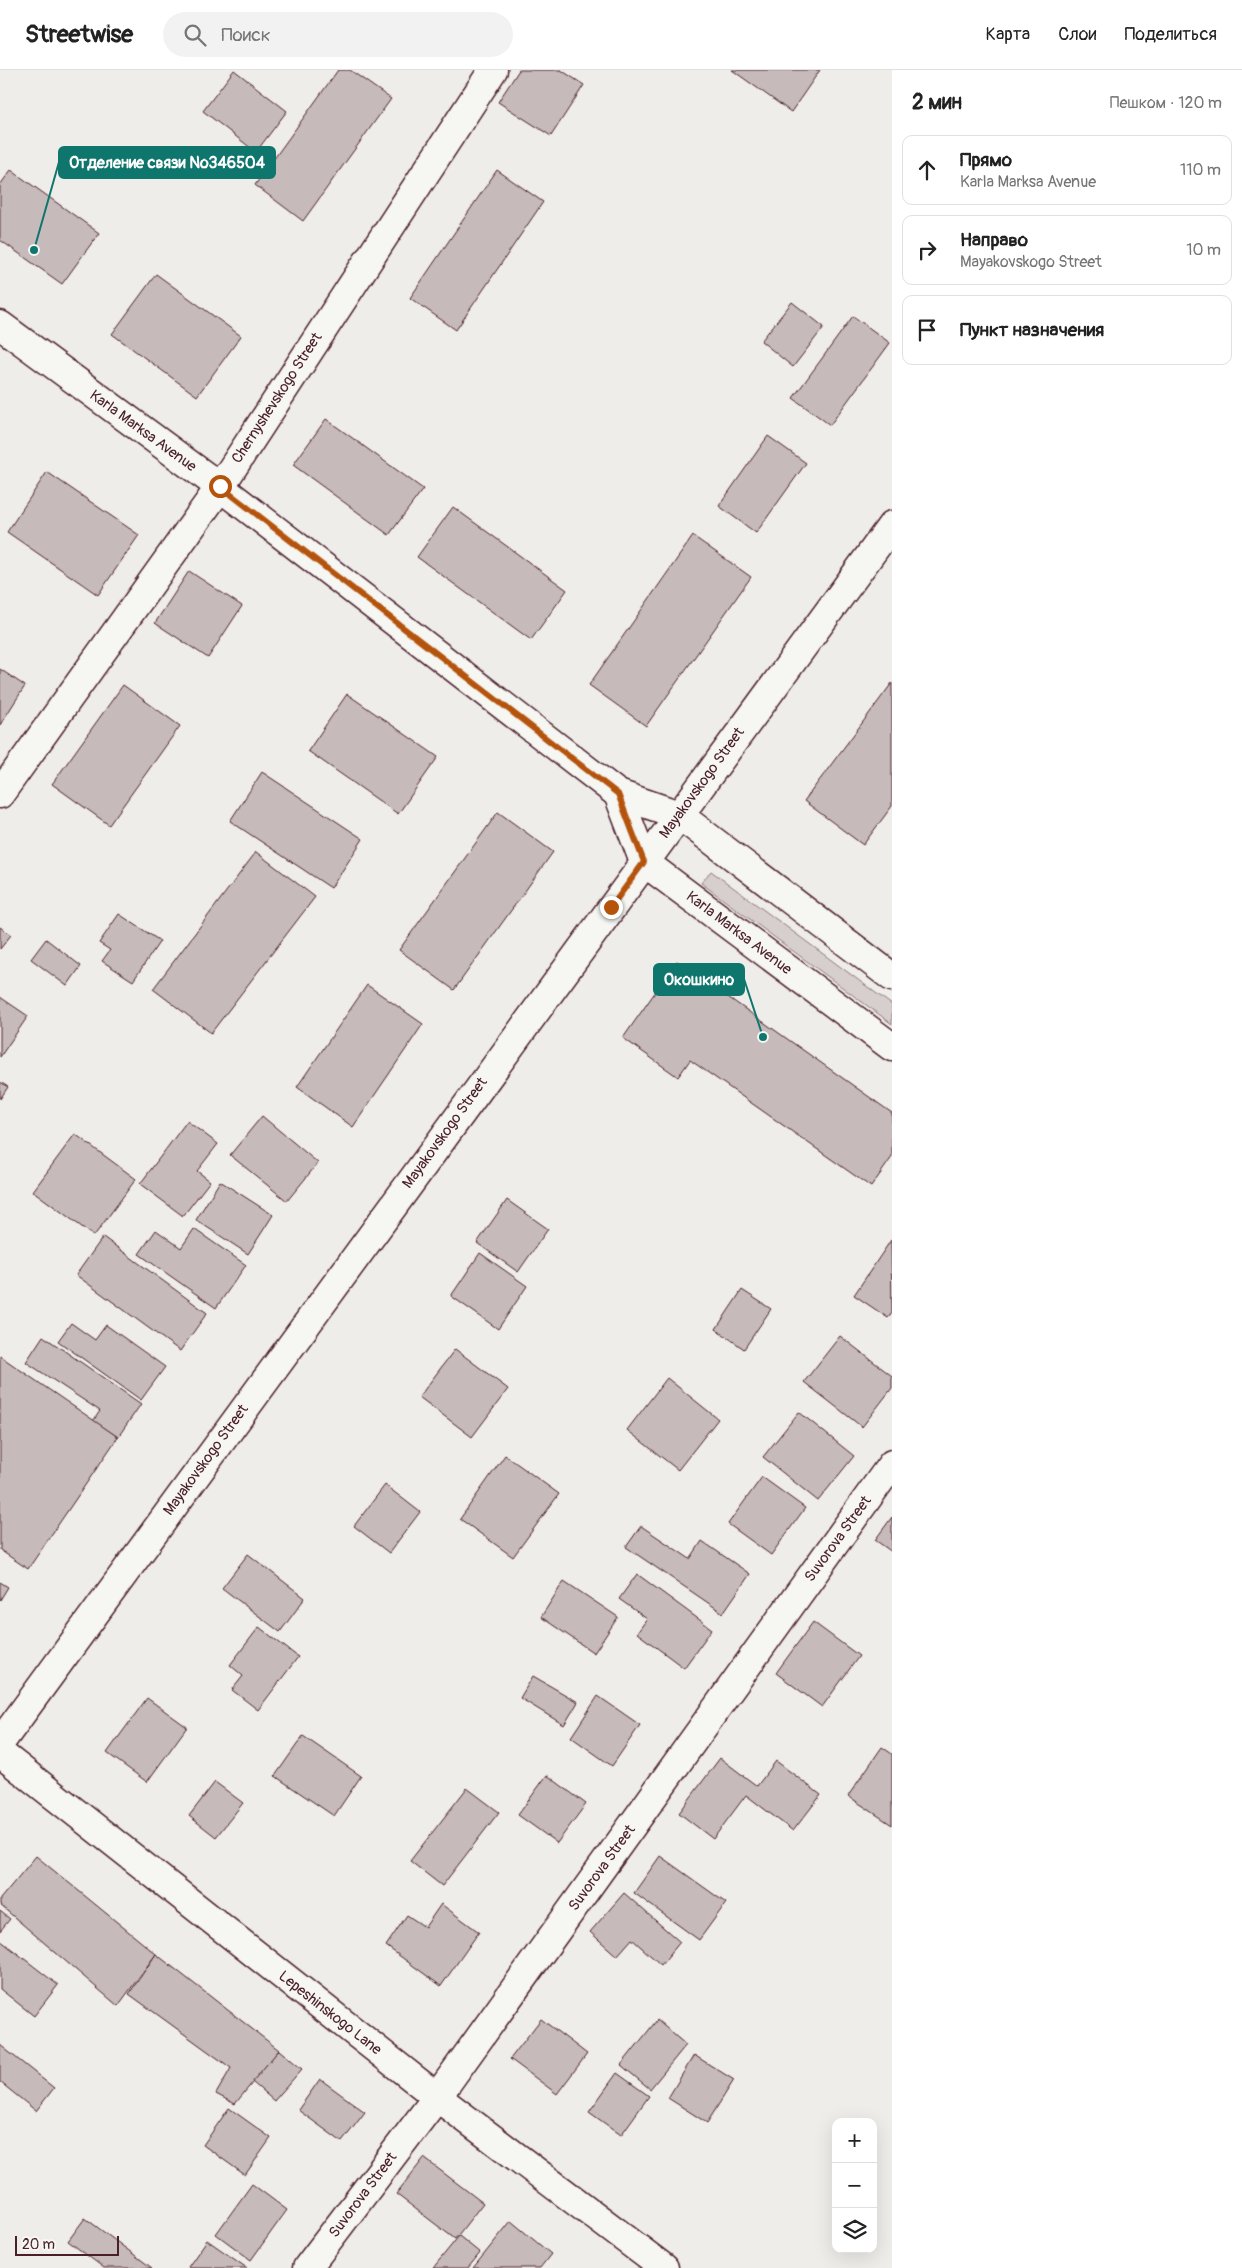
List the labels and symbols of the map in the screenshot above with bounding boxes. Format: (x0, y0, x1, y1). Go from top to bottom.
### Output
callout: Отделение связи №346504 (59, 147, 275, 178)
text: Отделение связи №346504 (69, 153, 266, 173)
street label: Chernyshevskogo Street (228, 328, 327, 467)
street label: Karla Marksa Avenue (86, 386, 201, 477)
route start (209, 475, 232, 498)
street label: Mayakovskogo Street (655, 723, 749, 842)
street label: Karla Marksa Avenue (682, 887, 796, 979)
route end (600, 896, 623, 919)
callout: Окошкино (654, 964, 744, 995)
text: Окошкино (664, 970, 735, 990)
street label: Mayakovskogo Street (398, 1073, 492, 1192)
street label: Mayakovskogo Street (159, 1400, 253, 1519)
street label: Suvorova Street (800, 1491, 876, 1586)
street label: Suvorova Street (564, 1820, 640, 1915)
street label: Lepeshinskogo Lane (275, 1967, 386, 2060)
street label: Suvorova Street (325, 2148, 402, 2241)
scale bar (15, 2233, 119, 2256)

